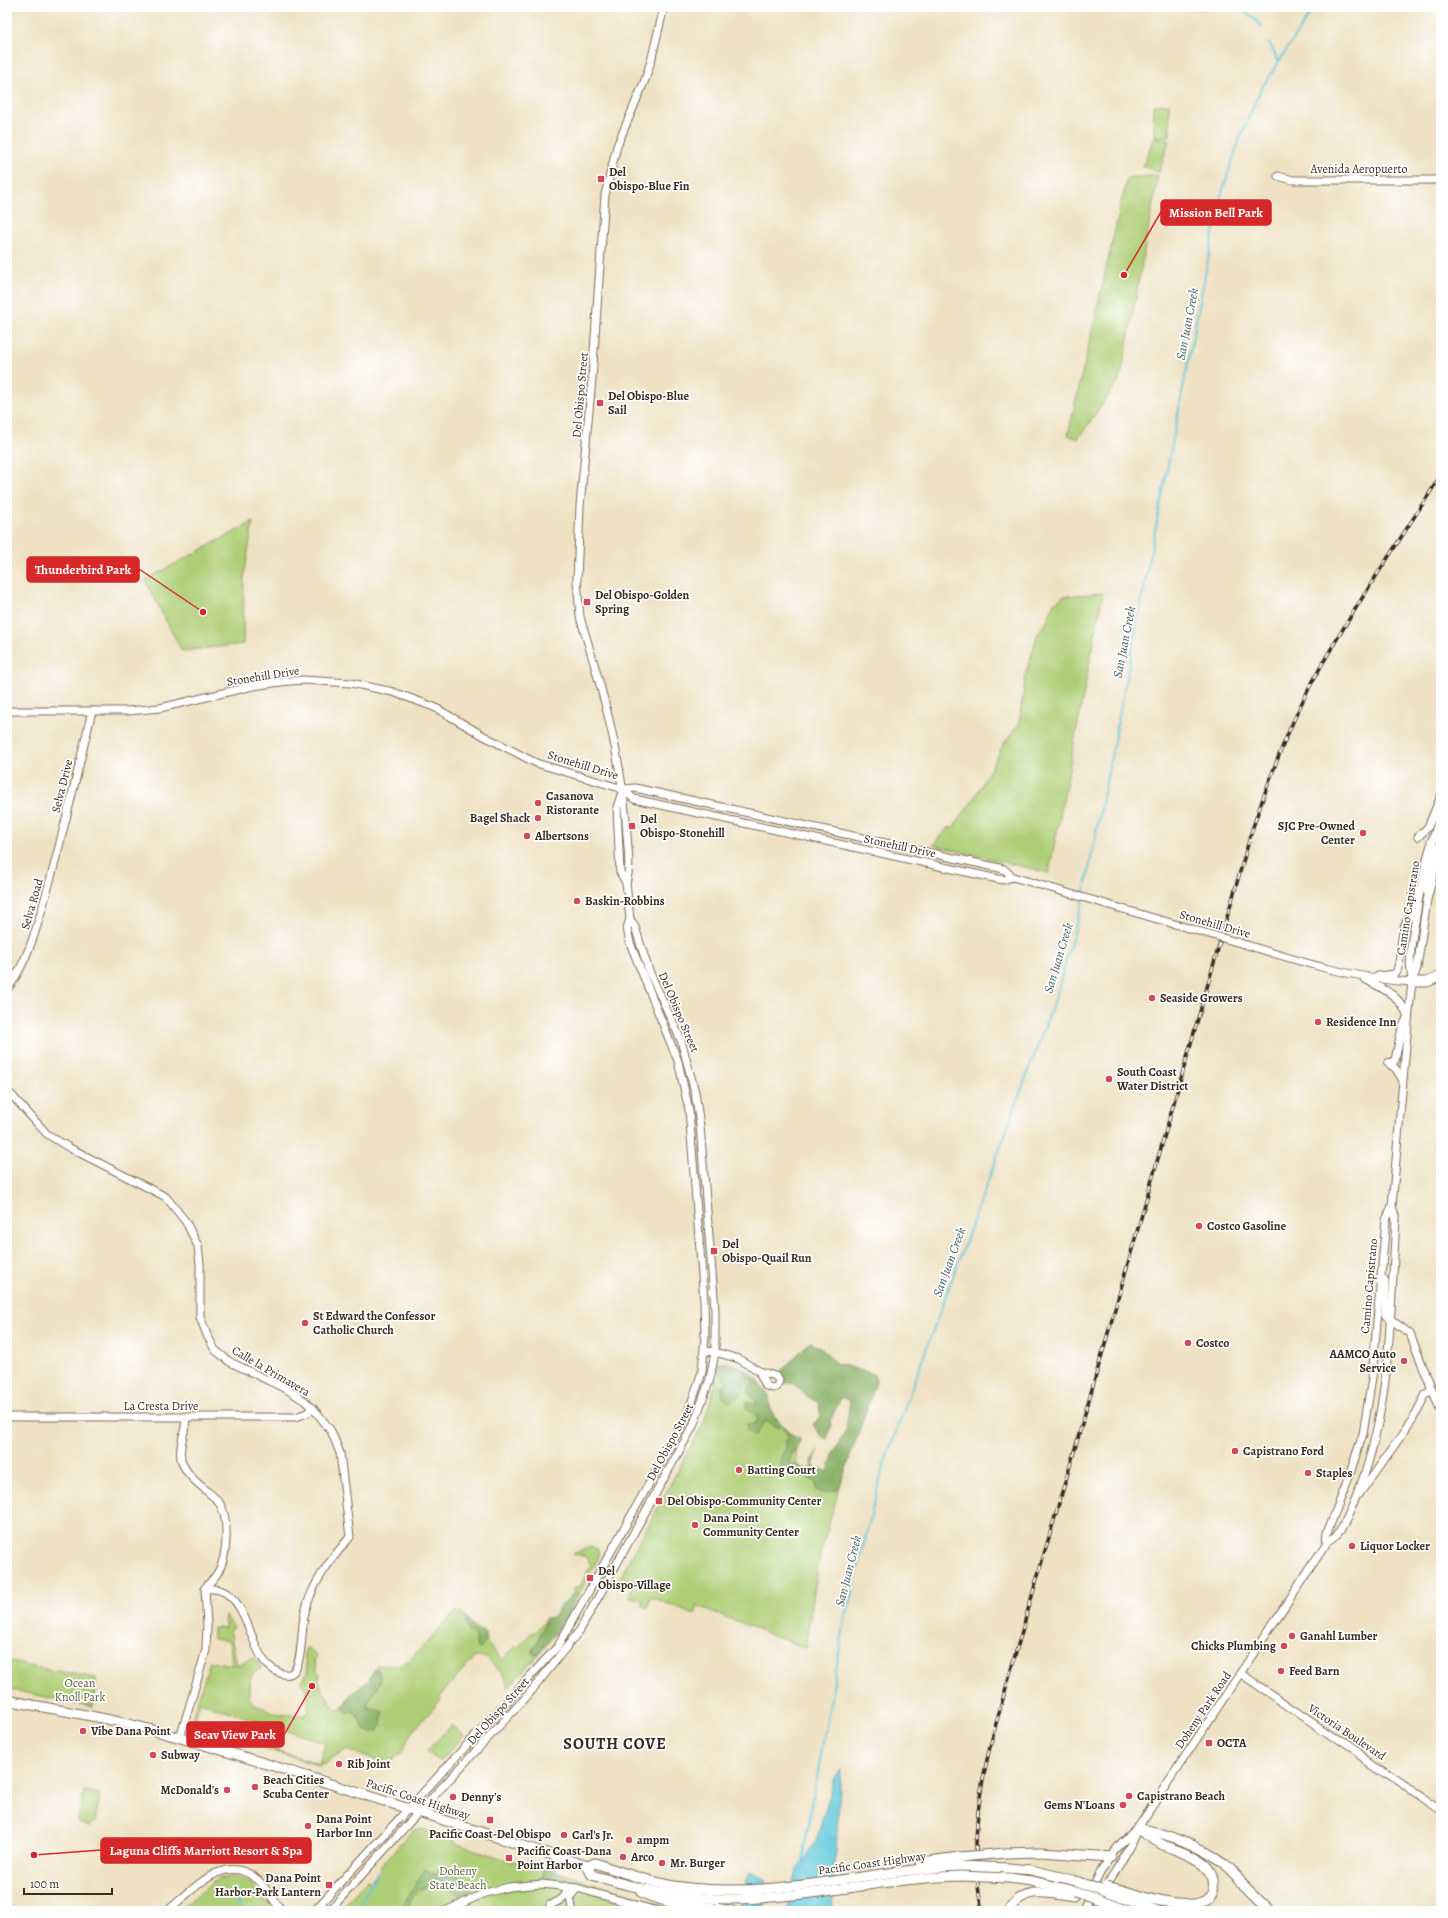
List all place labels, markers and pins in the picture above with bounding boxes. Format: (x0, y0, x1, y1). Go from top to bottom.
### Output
place label: Del Obispo-Blue Fin (609, 164, 690, 194)
marker: Del Obispo-Blue Fin (596, 174, 606, 184)
callout: Mission Bell Park (1161, 200, 1271, 225)
place label: Del Obispo-Blue Sail (608, 388, 689, 418)
marker: Del Obispo-Blue Sail (595, 398, 605, 408)
callout: Thunderbird Park (27, 557, 139, 582)
place label: Del Obispo-Golden Spring (595, 587, 690, 617)
marker: Del Obispo-Golden Spring (582, 597, 592, 607)
place label: Casanova Ristorante (546, 788, 600, 818)
marker: Casanova Ristorante (533, 798, 543, 808)
place label: Bagel Shack (470, 810, 531, 826)
place label: Del Obispo-Stonehill (640, 811, 726, 841)
marker: Bagel Shack (533, 813, 543, 823)
place label: SJC Pre-Owned Center (1278, 818, 1356, 848)
marker: Del Obispo-Stonehill (627, 821, 637, 831)
place label: Albertsons (534, 828, 589, 844)
marker: SJC Pre-Owned Center (1358, 828, 1368, 838)
marker: Albertsons (522, 831, 532, 841)
place label: Baskin-Robbins (585, 893, 665, 909)
marker: Baskin-Robbins (572, 896, 582, 906)
place label: Seaside Growers (1160, 990, 1243, 1006)
marker: Seaside Growers (1147, 993, 1157, 1003)
place label: Residence Inn (1326, 1014, 1397, 1030)
marker: Residence Inn (1313, 1017, 1323, 1027)
place label: South Coast Water District (1116, 1064, 1188, 1094)
marker: South Coast Water District (1104, 1074, 1114, 1084)
place label: Costco Gasoline (1207, 1218, 1287, 1234)
marker: Costco Gasoline (1194, 1221, 1204, 1231)
place label: Del Obispo-Quail Run (722, 1236, 812, 1266)
marker: Del Obispo-Quail Run (709, 1246, 719, 1256)
place label: St Edward the Confessor Catholic Church (313, 1308, 436, 1338)
marker: St Edward the Confessor Catholic Church (300, 1318, 310, 1328)
place label: Costco (1196, 1335, 1229, 1351)
marker: Costco (1183, 1338, 1193, 1348)
place label: AAMCO Auto Service (1328, 1346, 1396, 1376)
marker: AAMCO Auto Service (1399, 1356, 1409, 1366)
place label: Capistrano Ford (1243, 1443, 1324, 1459)
marker: Capistrano Ford (1230, 1446, 1240, 1456)
place label: Batting Court (747, 1462, 816, 1478)
marker: Batting Court (734, 1465, 744, 1475)
place label: Staples (1316, 1465, 1352, 1481)
marker: Staples (1303, 1468, 1313, 1478)
place label: Del Obispo-Community Center (667, 1493, 822, 1509)
marker: Del Obispo-Community Center (654, 1496, 664, 1506)
place label: Dana Point Community Center (703, 1510, 799, 1540)
marker: Dana Point Community Center (690, 1520, 700, 1530)
place label: Liquor Locker (1360, 1538, 1430, 1554)
marker: Liquor Locker (1347, 1541, 1357, 1551)
place label: Del Obispo-Village (598, 1563, 671, 1593)
marker: Del Obispo-Village (585, 1573, 595, 1583)
place label: Ganahl Lumber (1300, 1628, 1377, 1644)
marker: Ganahl Lumber (1287, 1631, 1297, 1641)
place label: Chicks Plumbing (1191, 1638, 1277, 1654)
marker: Chicks Plumbing (1279, 1641, 1289, 1651)
place label: Feed Barn (1289, 1663, 1340, 1679)
marker: Feed Barn (1276, 1666, 1286, 1676)
callout: Seav View Park (187, 1722, 284, 1747)
place label: Vibe Dana Point (90, 1723, 171, 1739)
marker: Vibe Dana Point (78, 1726, 88, 1736)
place label: OCTA (1217, 1735, 1247, 1751)
marker: OCTA (1204, 1738, 1214, 1748)
place label: Subway (161, 1747, 200, 1763)
marker: Subway (148, 1750, 158, 1760)
place label: Rib Joint (347, 1756, 390, 1772)
marker: Rib Joint (334, 1759, 344, 1769)
place label: Beach Cities Scuba Center (263, 1772, 329, 1802)
place label: McDonald's (161, 1782, 219, 1798)
marker: Beach Cities Scuba Center (250, 1782, 260, 1792)
marker: McDonald's (222, 1785, 232, 1795)
place label: Capistrano Beach (1137, 1788, 1226, 1804)
place label: Denny's (461, 1789, 501, 1805)
marker: Capistrano Beach (1124, 1791, 1134, 1801)
marker: Denny's (448, 1792, 458, 1802)
place label: Gems N'Loans (1044, 1797, 1115, 1813)
marker: Gems N'Loans (1118, 1800, 1128, 1810)
place label: Dana Point Harbor Inn (316, 1811, 373, 1841)
marker: Pacific Coast-Del Obispo (485, 1815, 495, 1825)
marker: Dana Point Harbor Inn (303, 1821, 313, 1831)
place label: Pacific Coast-Del Obispo (429, 1826, 551, 1842)
place label: Carl's Jr. (572, 1827, 613, 1843)
marker: Carl's Jr. (559, 1830, 569, 1840)
place label: ampm (637, 1832, 669, 1848)
marker: ampm (624, 1835, 634, 1845)
callout: Laguna Cliffs Marriott Resort & Spa (101, 1838, 311, 1863)
place label: Pacific Coast-Dana Point Harbor (517, 1843, 612, 1873)
place label: Arco (630, 1849, 654, 1865)
marker: Arco (618, 1852, 628, 1862)
marker: Pacific Coast-Dana Point Harbor (504, 1853, 514, 1863)
place label: Mr. Burger (670, 1855, 725, 1871)
marker: Mr. Burger (657, 1858, 667, 1868)
place label: Dana Point Harbor-Park Lantern (215, 1870, 321, 1900)
marker: Dana Point Harbor-Park Lantern (324, 1880, 334, 1890)

